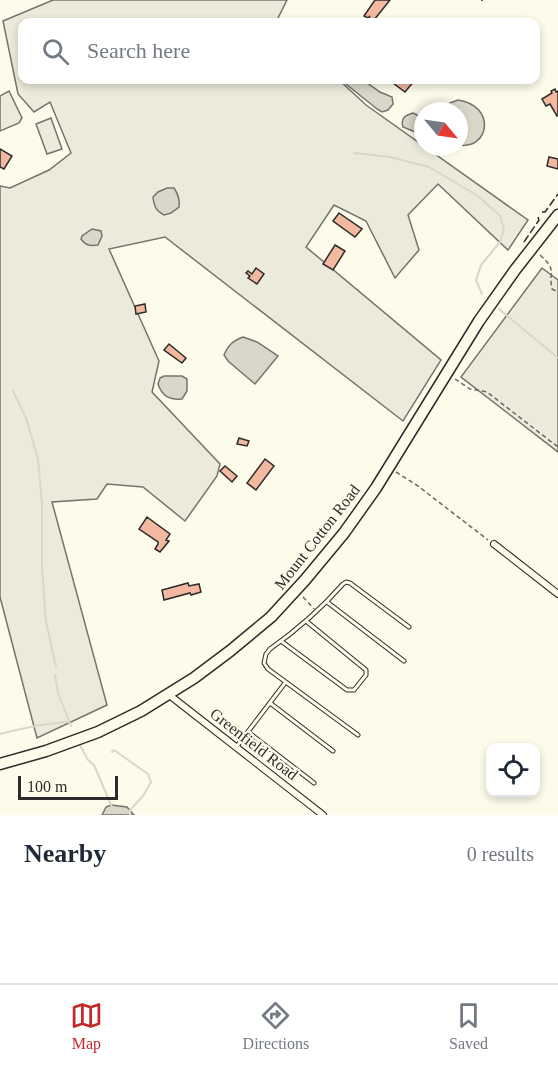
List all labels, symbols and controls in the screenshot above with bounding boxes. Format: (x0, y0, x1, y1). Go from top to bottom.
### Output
search box (18, 18, 540, 84)
icon: search (39, 35, 72, 68)
text: Search here (87, 38, 190, 63)
north arrow (414, 102, 468, 156)
street label: Mount Cotton Road (271, 481, 363, 593)
street label: Greenfield Road (207, 705, 301, 783)
map controls (486, 743, 540, 797)
button: locate (486, 743, 540, 797)
scale bar (18, 773, 118, 800)
text: 100 m (27, 778, 67, 795)
text: Nearby (24, 839, 106, 868)
text: 0 results (467, 843, 534, 865)
tab: Map (70, 999, 103, 1053)
tab: Directions (243, 999, 309, 1053)
tab: Saved (449, 999, 488, 1053)

